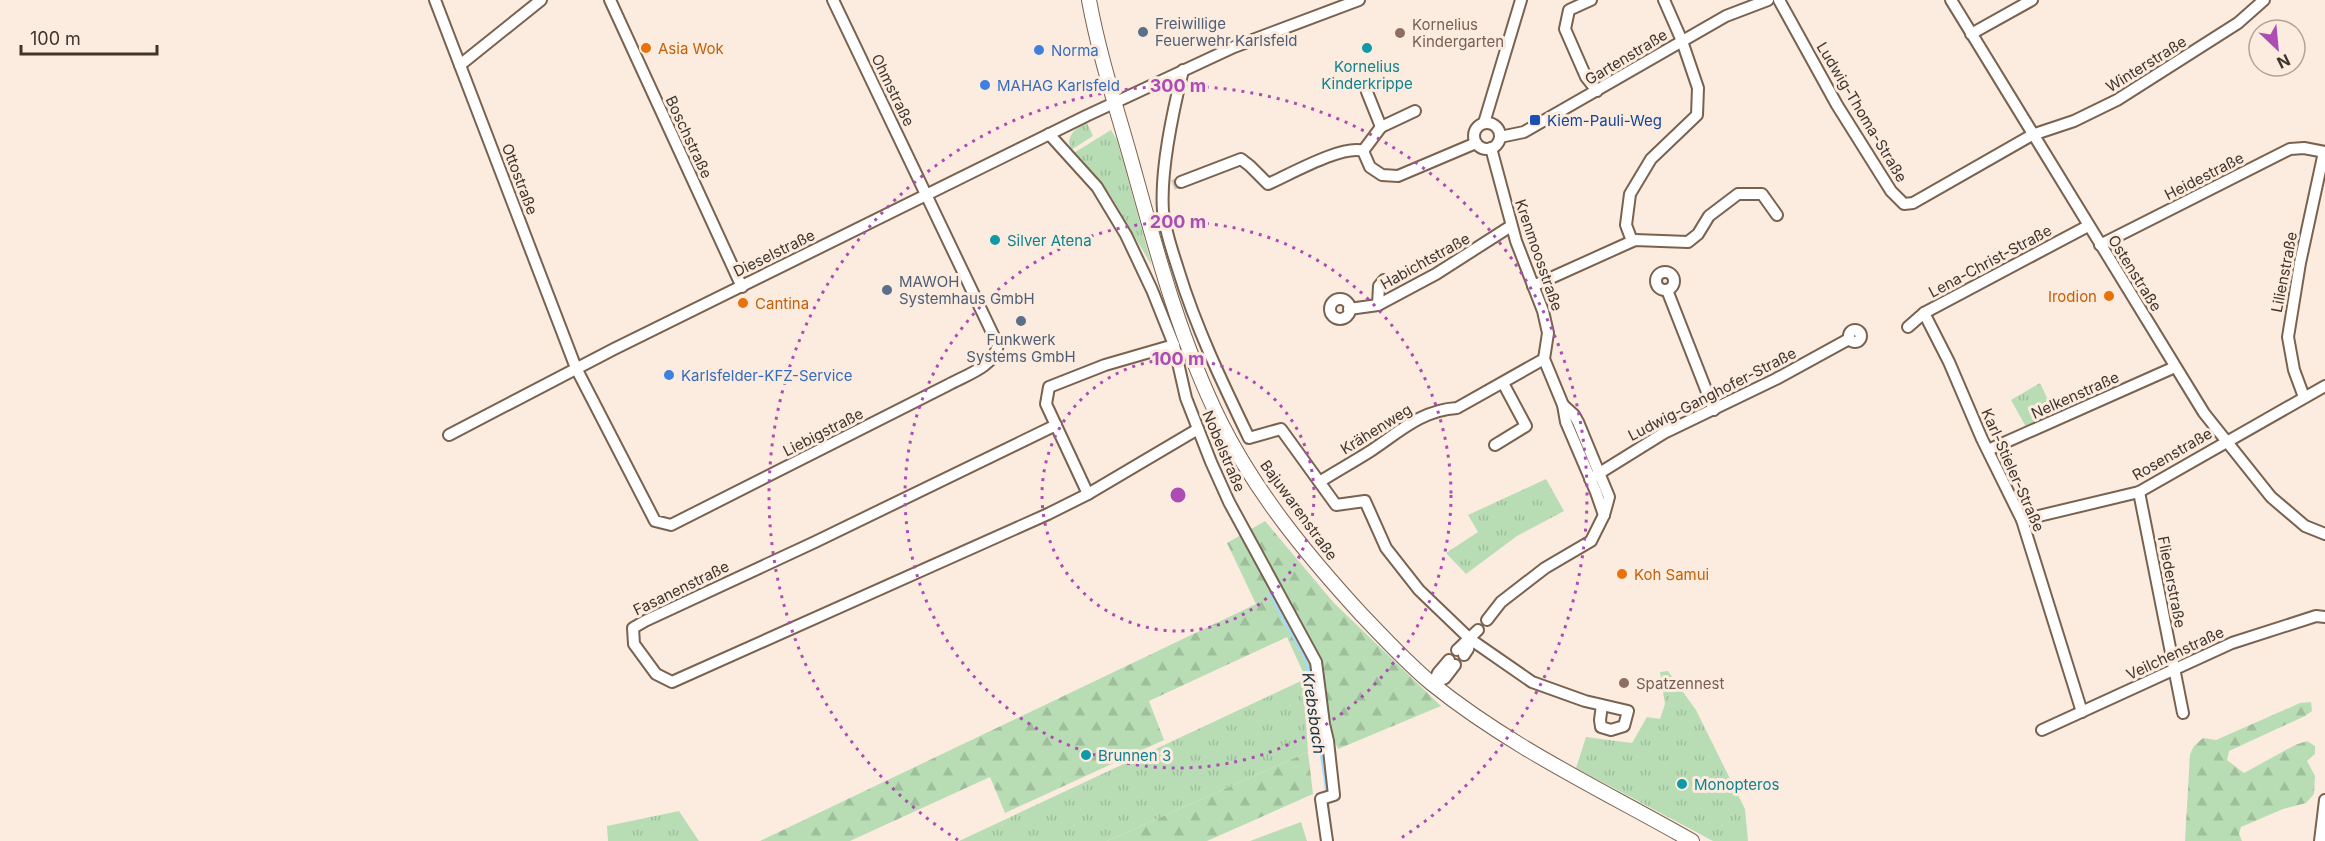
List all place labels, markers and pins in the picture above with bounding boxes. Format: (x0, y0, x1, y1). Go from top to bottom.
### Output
place label: Freiwillige Feuerwehr Karlsfeld (1155, 14, 1298, 50)
place label: Kornelius Kindergarten (1412, 15, 1504, 51)
marker: Freiwillige Feuerwehr Karlsfeld (1136, 25, 1150, 39)
marker: Kornelius Kindergarten (1393, 26, 1407, 40)
place label: Asia Wok (658, 39, 725, 58)
marker: Asia Wok (639, 41, 653, 55)
place label: Norma (1051, 41, 1099, 60)
marker: Kornelius Kinderkrippe (1360, 41, 1374, 55)
marker: Norma (1032, 43, 1046, 57)
place label: Kornelius Kinderkrippe (1321, 57, 1413, 93)
place label: MAHAG Karlsfeld (997, 76, 1120, 95)
marker: MAHAG Karlsfeld (978, 78, 992, 92)
place label: Kiem-Pauli-Weg (1547, 111, 1662, 130)
marker: Kiem-Pauli-Weg (1528, 113, 1542, 127)
place label: Silver Atena (1007, 231, 1092, 250)
marker: Silver Atena (988, 233, 1002, 247)
place label: MAWOH Systemhaus GmbH (899, 272, 1035, 308)
marker: MAWOH Systemhaus GmbH (880, 283, 894, 297)
place label: Irodion (2048, 287, 2097, 306)
marker: Irodion (2102, 289, 2116, 303)
place label: Cantina (755, 294, 809, 313)
marker: Cantina (736, 296, 750, 310)
marker: Funkwerk Systems GmbH (1014, 314, 1028, 328)
place label: Funkwerk Systems GmbH (966, 330, 1076, 366)
place label: Karlsfelder-KFZ-Service (681, 366, 853, 385)
marker: Karlsfelder-KFZ-Service (662, 368, 676, 382)
centre of rings (1168, 485, 1188, 505)
place label: Koh Samui (1634, 565, 1709, 584)
marker: Koh Samui (1615, 567, 1629, 581)
place label: Spatzennest (1636, 674, 1724, 693)
marker: Spatzennest (1617, 676, 1631, 690)
place label: Brunnen 3 (1098, 746, 1171, 765)
marker: Brunnen 3 (1079, 748, 1093, 762)
place label: Monopteros (1694, 775, 1779, 794)
marker: Monopteros (1675, 777, 1689, 791)

